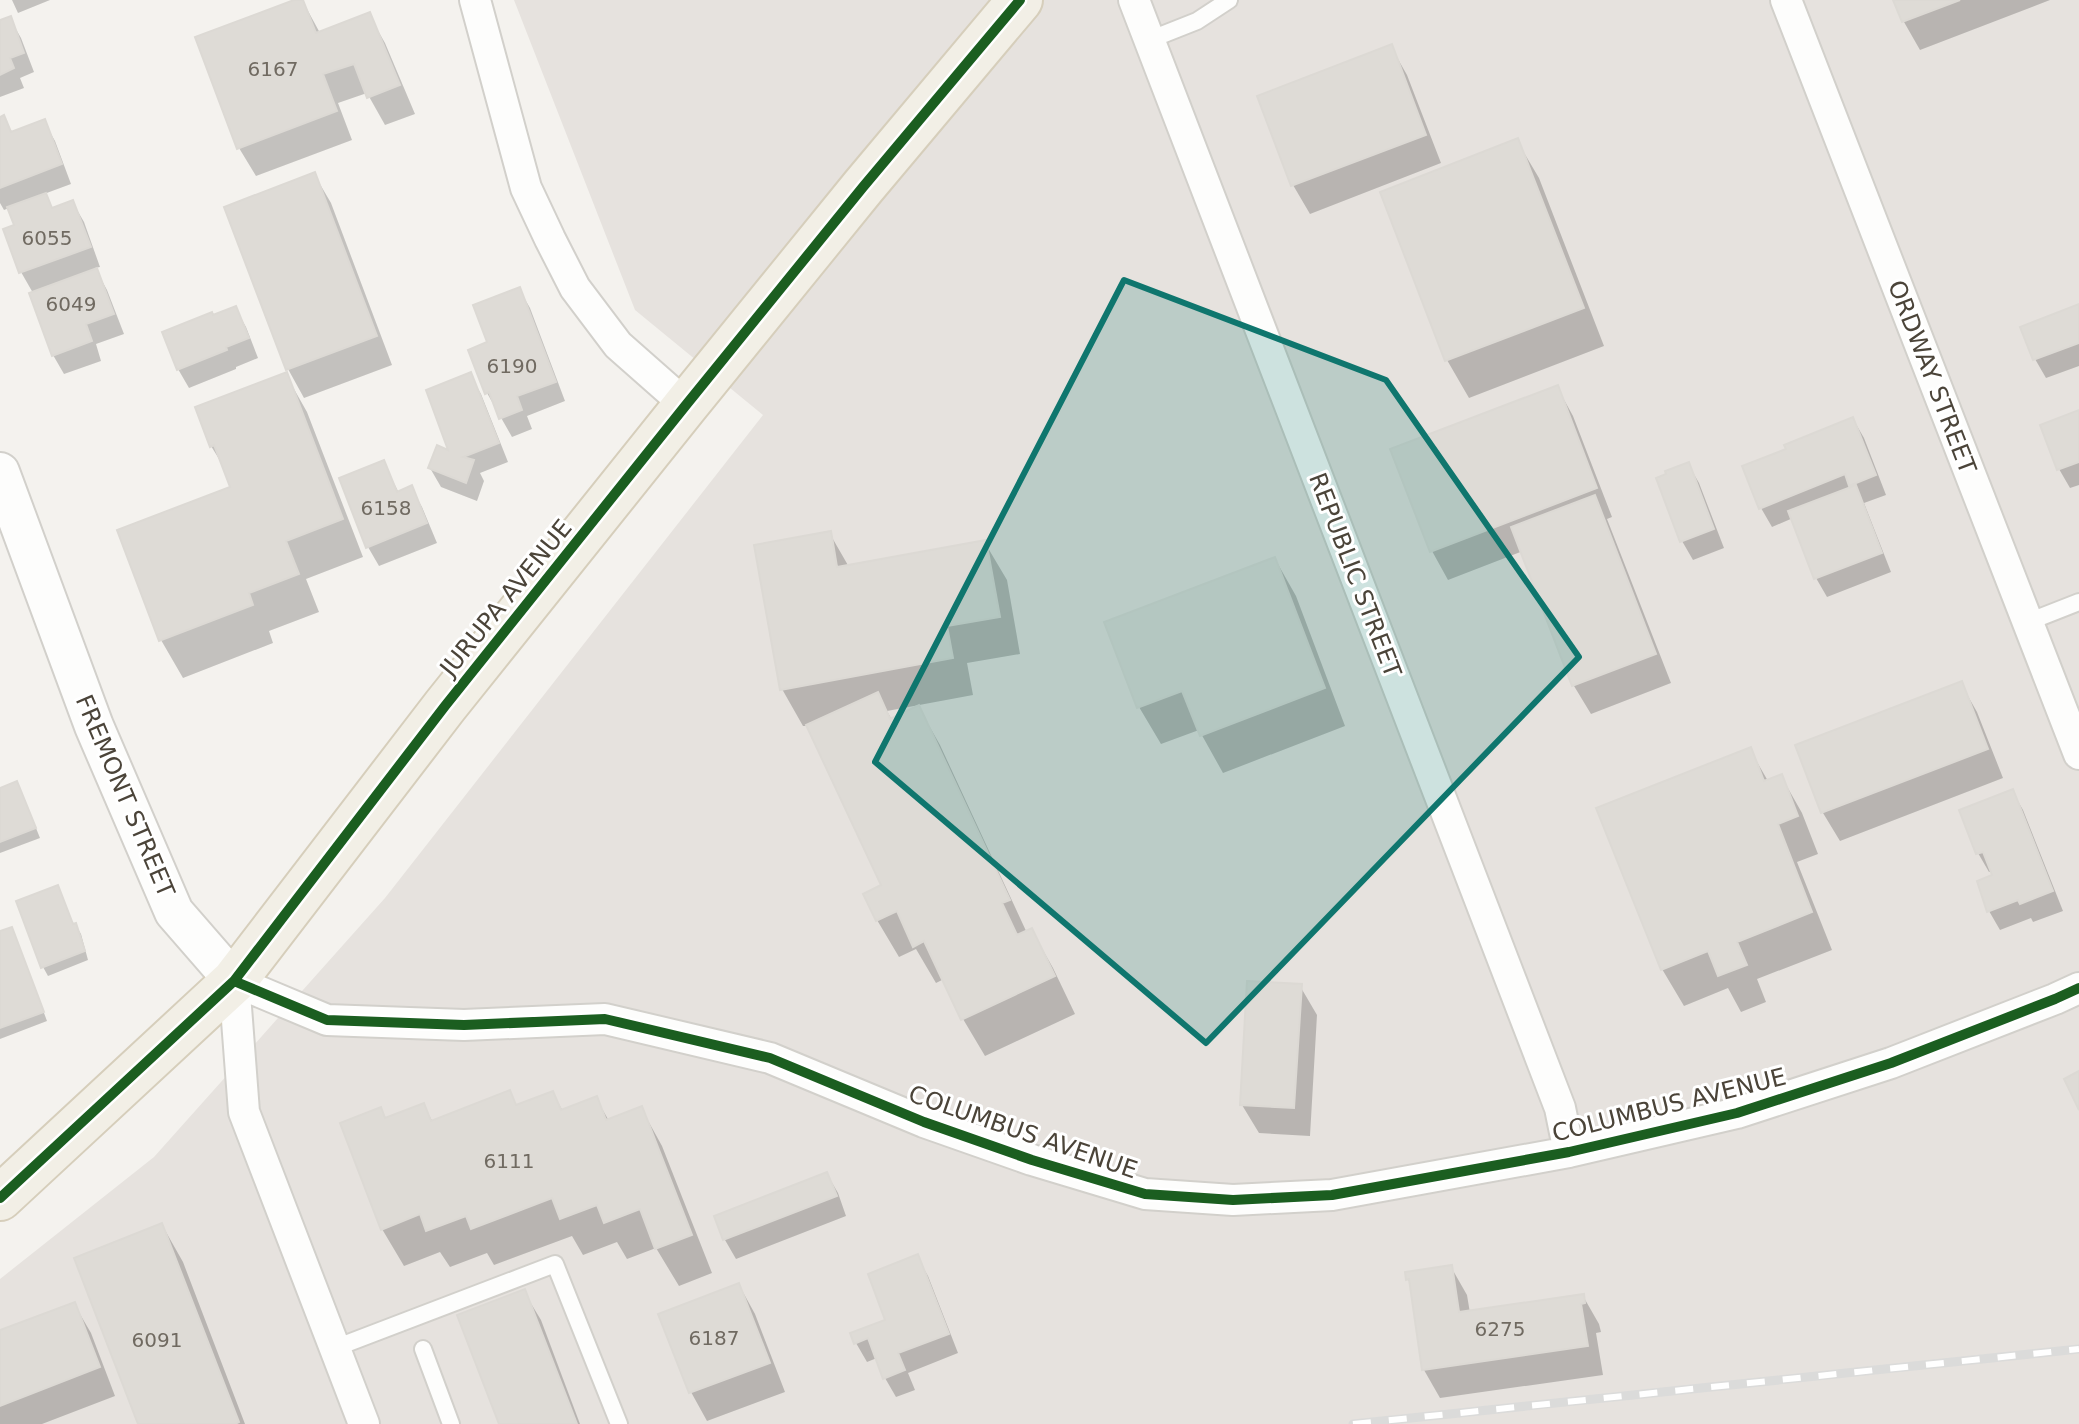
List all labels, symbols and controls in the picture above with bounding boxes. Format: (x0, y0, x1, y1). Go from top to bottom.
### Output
house number: 6167 (248, 57, 298, 81)
house number: 6055 (22, 226, 72, 250)
street label: ORDWAY STREET (1882, 276, 1982, 478)
house number: 6049 (46, 292, 96, 316)
house number: 6190 (487, 354, 537, 378)
street label: REPUBLIC STREET (1303, 469, 1407, 682)
house number: 6158 (361, 496, 411, 520)
street label: JURUPA AVENUE (433, 514, 578, 683)
street label: FREMONT STREET (70, 691, 180, 902)
street label: COLUMBUS AVENUE (1549, 1062, 1789, 1148)
street label: COLUMBUS AVENUE (905, 1080, 1141, 1184)
house number: 6111 (484, 1149, 534, 1173)
house number: 6275 (1475, 1317, 1525, 1341)
house number: 6187 (689, 1326, 739, 1350)
house number: 6091 (132, 1328, 182, 1352)

